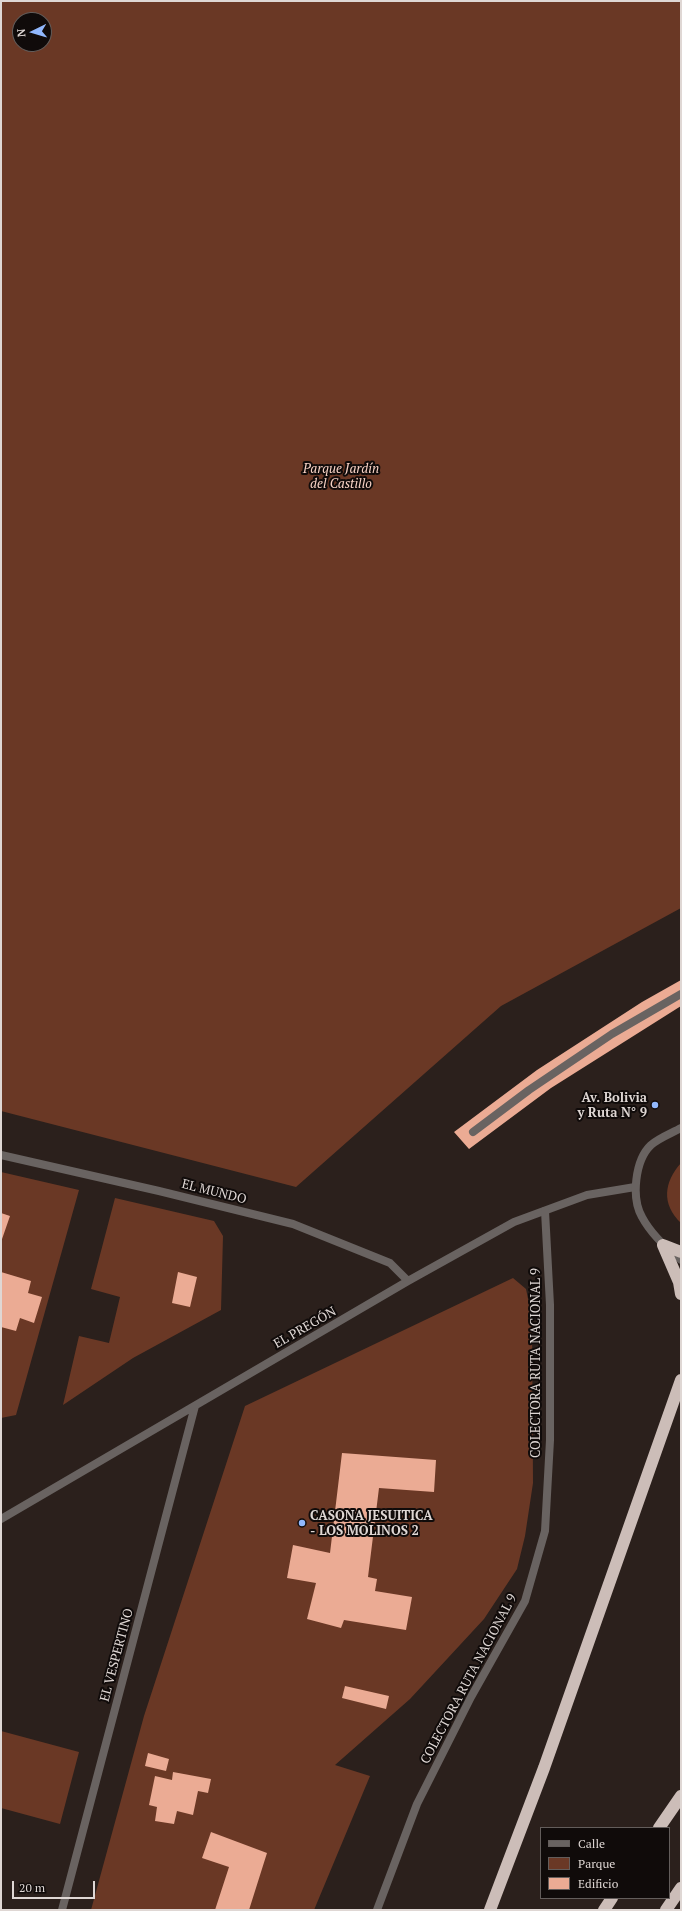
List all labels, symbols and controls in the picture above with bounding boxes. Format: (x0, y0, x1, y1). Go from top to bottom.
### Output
north arrow (12, 12, 52, 52)
text: N (14, 28, 28, 38)
park label: Parque Jardín del Castillo (303, 461, 379, 492)
place label: Av. Bolivia y Ruta N° 9 (577, 1090, 647, 1121)
marker: Av. Bolivia y Ruta N° 9 (650, 1100, 660, 1110)
street label: EL MUNDO (180, 1176, 248, 1208)
street label: COLECTORA RUTA NACIONAL 9 (528, 1268, 544, 1458)
street label: EL PREGÓN (271, 1304, 339, 1352)
place label: CASONA JESUITICA - LOS MOLINOS 2 (310, 1508, 433, 1539)
marker: CASONA JESUITICA - LOS MOLINOS 2 (297, 1518, 307, 1528)
street label: COLECTORA RUTA NACIONAL 9 (418, 1591, 520, 1767)
street label: EL VESPERTINO (97, 1607, 137, 1703)
legend (540, 1827, 670, 1899)
text: Calle (578, 1836, 605, 1851)
text: Parque (578, 1856, 615, 1871)
scale bar (14, 1873, 97, 1899)
text: Edificio (578, 1876, 618, 1891)
text: 20 m (19, 1880, 45, 1895)

